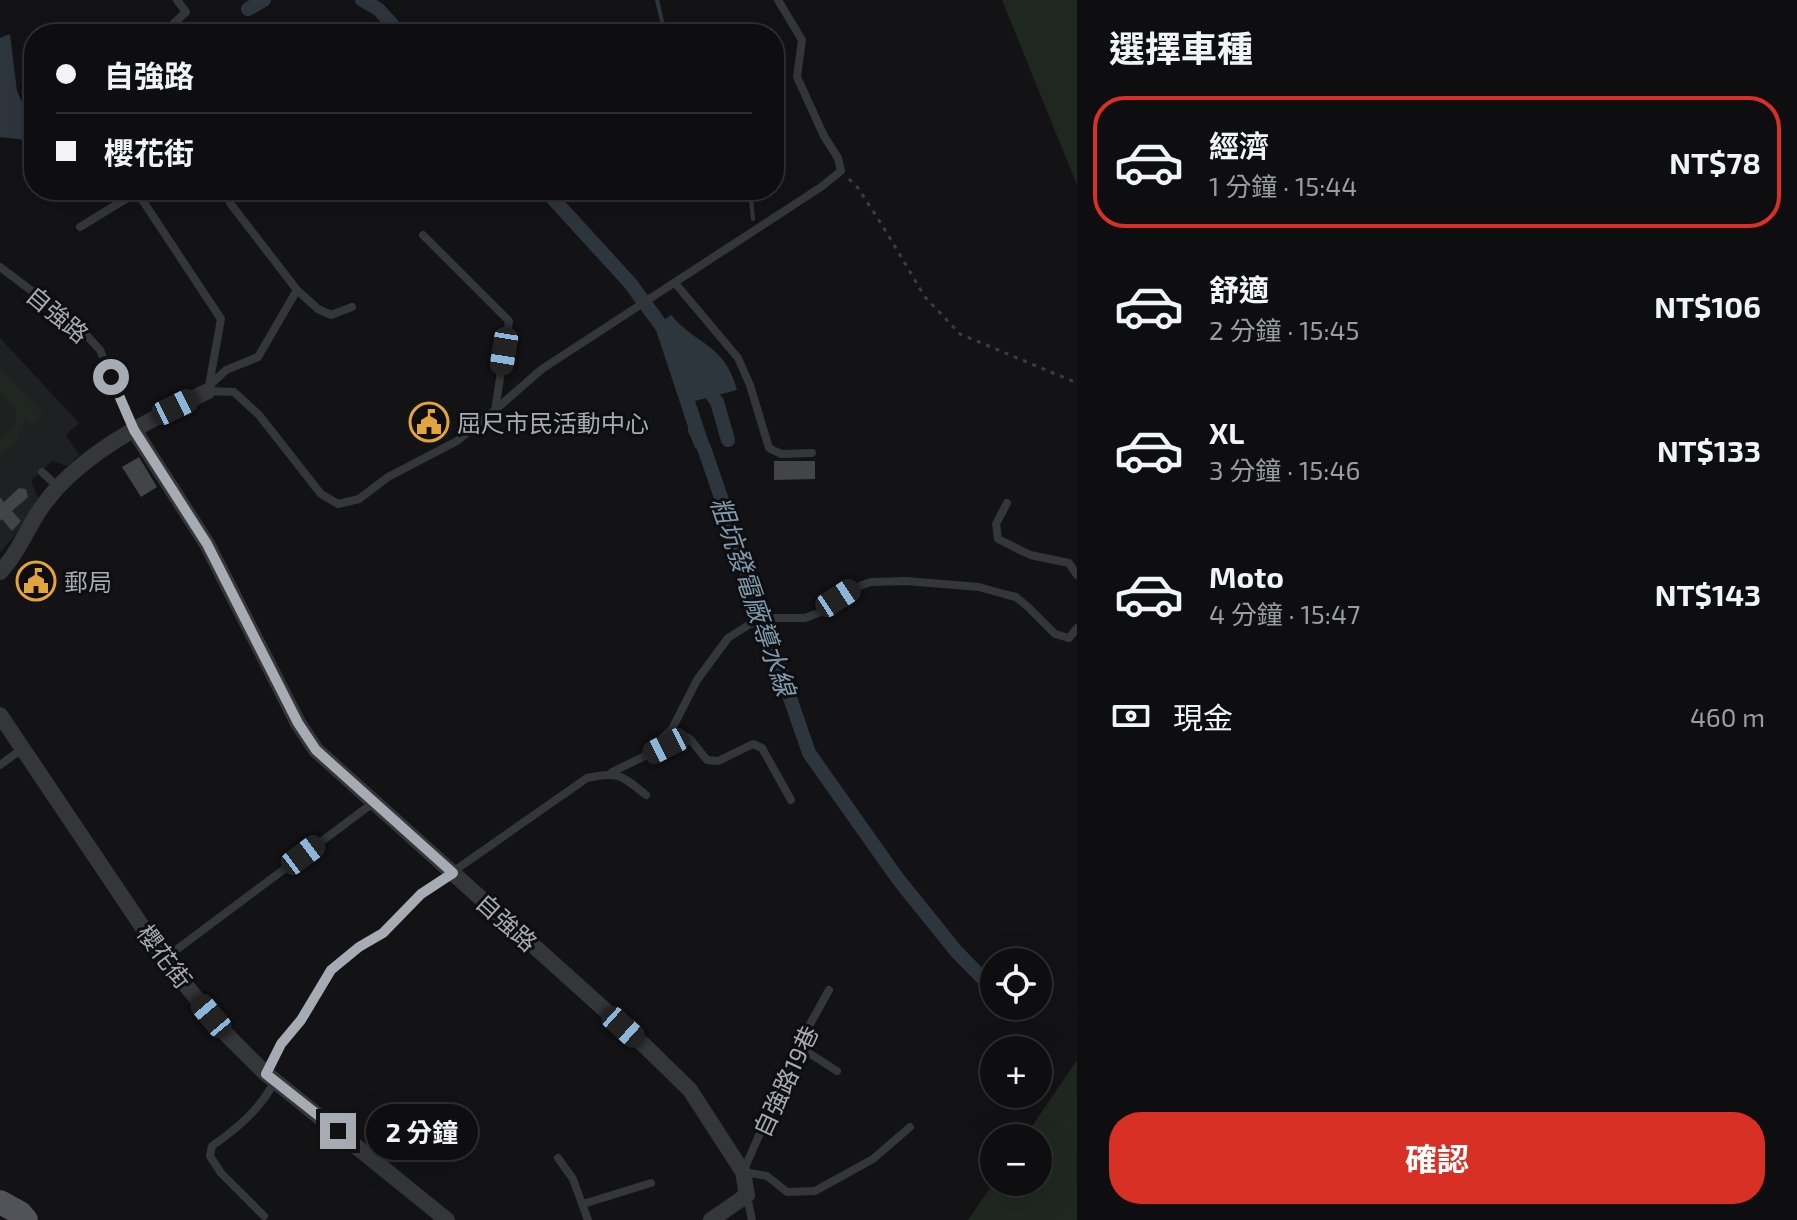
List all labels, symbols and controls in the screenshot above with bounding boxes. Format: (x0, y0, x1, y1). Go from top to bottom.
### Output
text: 選擇車種 (1109, 26, 1253, 69)
text: 自強路 (104, 57, 194, 93)
icon: car (1113, 126, 1185, 198)
text: 經濟 (1209, 127, 1269, 163)
text: 櫻花街 (104, 134, 194, 170)
text: NT$78 (1669, 144, 1761, 180)
text: 1 分鐘 · 15:44 (1209, 170, 1357, 201)
icon: car (1113, 270, 1185, 342)
text: 舒適 (1209, 271, 1269, 307)
street label: 自強路 (21, 280, 95, 348)
text: NT$106 (1654, 288, 1761, 324)
text: 2 分鐘 · 15:45 (1209, 314, 1360, 345)
car (488, 325, 520, 377)
route start (93, 359, 129, 395)
car (148, 386, 202, 428)
public building icon: 屈尺市民活動中心 (408, 401, 450, 443)
place label: 屈尺市民活動中心 (457, 408, 649, 437)
icon: car (1113, 414, 1185, 486)
text: XL (1209, 414, 1244, 450)
text: NT$133 (1657, 432, 1761, 468)
text: 3 分鐘 · 15:46 (1209, 454, 1360, 485)
water label: 粗坑發電廠導水線 (705, 493, 803, 702)
icon: car (1113, 558, 1185, 630)
text: Moto (1209, 558, 1284, 594)
public building icon: 郵局 (15, 560, 57, 602)
place label: 郵局 (64, 567, 112, 596)
car (811, 575, 865, 621)
text: NT$143 (1655, 576, 1761, 612)
text: 4 分鐘 · 15:47 (1209, 598, 1360, 629)
icon: cash (1109, 694, 1153, 738)
text: 現金 (1173, 699, 1233, 735)
text: 460 m (1690, 701, 1765, 732)
car (639, 724, 693, 768)
car (277, 831, 329, 879)
street label: 自強路 (471, 887, 543, 957)
street label: 櫻花街 (132, 919, 198, 993)
map controls (980, 948, 1052, 1196)
button: locate (980, 948, 1052, 1020)
car (186, 990, 236, 1042)
car (597, 1002, 649, 1052)
street label: 自強路19巷 (747, 1021, 823, 1141)
button: + (980, 1036, 1052, 1108)
callout: 2 分鐘 (366, 1103, 478, 1159)
button: 確認 (1109, 1112, 1765, 1204)
route end (320, 1113, 356, 1149)
text: 2 分鐘 (386, 1116, 458, 1147)
button: − (980, 1124, 1052, 1196)

